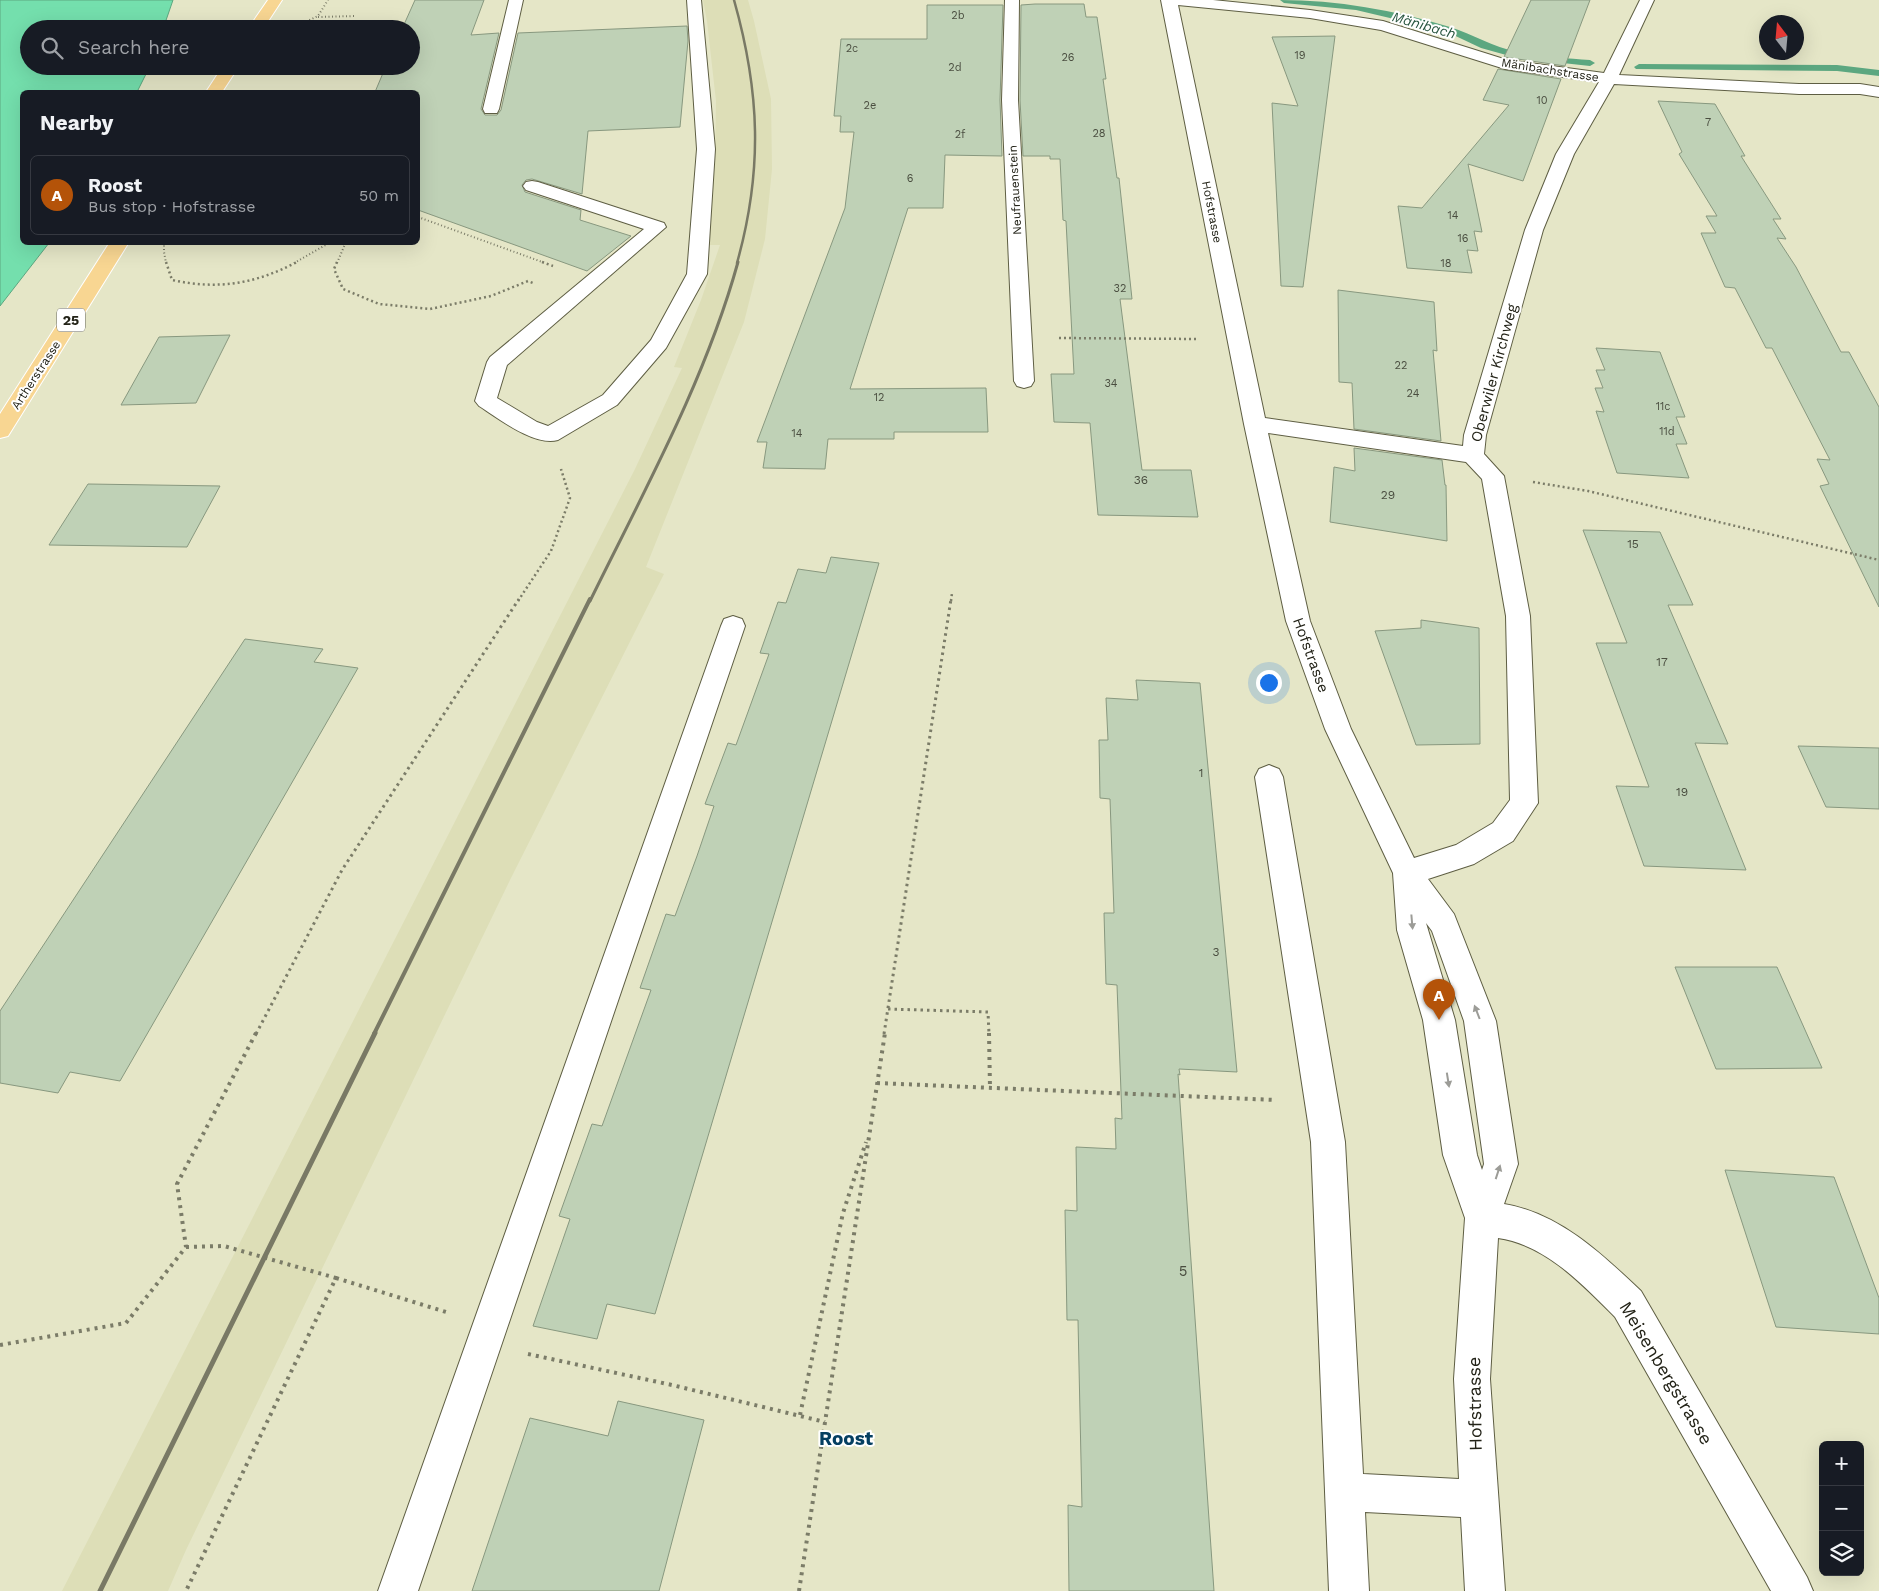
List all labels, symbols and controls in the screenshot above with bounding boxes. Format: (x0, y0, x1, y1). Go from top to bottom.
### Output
water label: Mänibach (1390, 8, 1458, 42)
house number: 2b (951, 9, 965, 22)
north arrow (1759, 15, 1804, 60)
search box (20, 20, 420, 75)
icon: search (38, 34, 66, 62)
text: Search here (78, 36, 189, 59)
house number: 2c (846, 42, 858, 55)
house number: 19 (1294, 49, 1306, 62)
house number: 26 (1061, 51, 1075, 64)
street label: Mänibachstrasse (1500, 55, 1600, 85)
house number: 2d (948, 61, 962, 74)
house number: 10 (1536, 94, 1548, 107)
house number: 2e (864, 99, 876, 112)
text: Nearby (40, 110, 113, 135)
house number: 7 (1705, 116, 1711, 129)
house number: 28 (1092, 127, 1106, 140)
house number: 2f (955, 128, 966, 141)
street label: Neufrauenstein (1006, 145, 1024, 235)
house number: 6 (907, 172, 914, 185)
text: Roost (88, 174, 142, 197)
street label: Hofstrasse (1199, 180, 1225, 244)
text: A (52, 186, 62, 205)
text: 50 m (359, 186, 399, 205)
text: Bus stop · Hofstrasse (88, 197, 255, 216)
house number: 14 (1447, 209, 1459, 222)
house number: 16 (1458, 232, 1469, 245)
house number: 18 (1440, 257, 1452, 270)
house number: 32 (1114, 282, 1126, 295)
street label: Oberwiler Kirchweg (1467, 302, 1521, 444)
road number: 25 (57, 308, 85, 332)
street label: Artherstrasse (9, 338, 63, 412)
house number: 22 (1395, 359, 1407, 372)
house number: 34 (1104, 377, 1118, 390)
house number: 24 (1407, 387, 1420, 400)
house number: 12 (874, 391, 884, 404)
house number: 11c (1656, 400, 1670, 413)
house number: 11d (1659, 425, 1675, 438)
house number: 14 (791, 427, 803, 440)
house number: 36 (1134, 473, 1148, 487)
house number: 29 (1381, 488, 1395, 502)
house number: 15 (1627, 537, 1639, 551)
street label: Hofstrasse (1289, 615, 1333, 695)
house number: 17 (1656, 655, 1668, 669)
your location (1256, 670, 1282, 696)
house number: 1 (1199, 766, 1203, 780)
house number: 19 (1676, 785, 1688, 799)
one-way arrow (1408, 914, 1416, 930)
house number: 3 (1213, 945, 1220, 959)
pin: A (1423, 979, 1455, 1020)
one-way arrow (1473, 1004, 1480, 1019)
one-way arrow (1445, 1072, 1453, 1088)
one-way arrow (1495, 1164, 1503, 1179)
house number: 5 (1179, 1262, 1187, 1280)
street label: Meisenbergstrasse (1615, 1297, 1717, 1448)
street label: Hofstrasse (1463, 1357, 1486, 1451)
district label: Roost (819, 1427, 874, 1450)
map controls (1819, 1441, 1864, 1576)
button: + (1819, 1441, 1864, 1486)
button: − (1819, 1486, 1864, 1531)
button: layers (1819, 1531, 1864, 1576)

